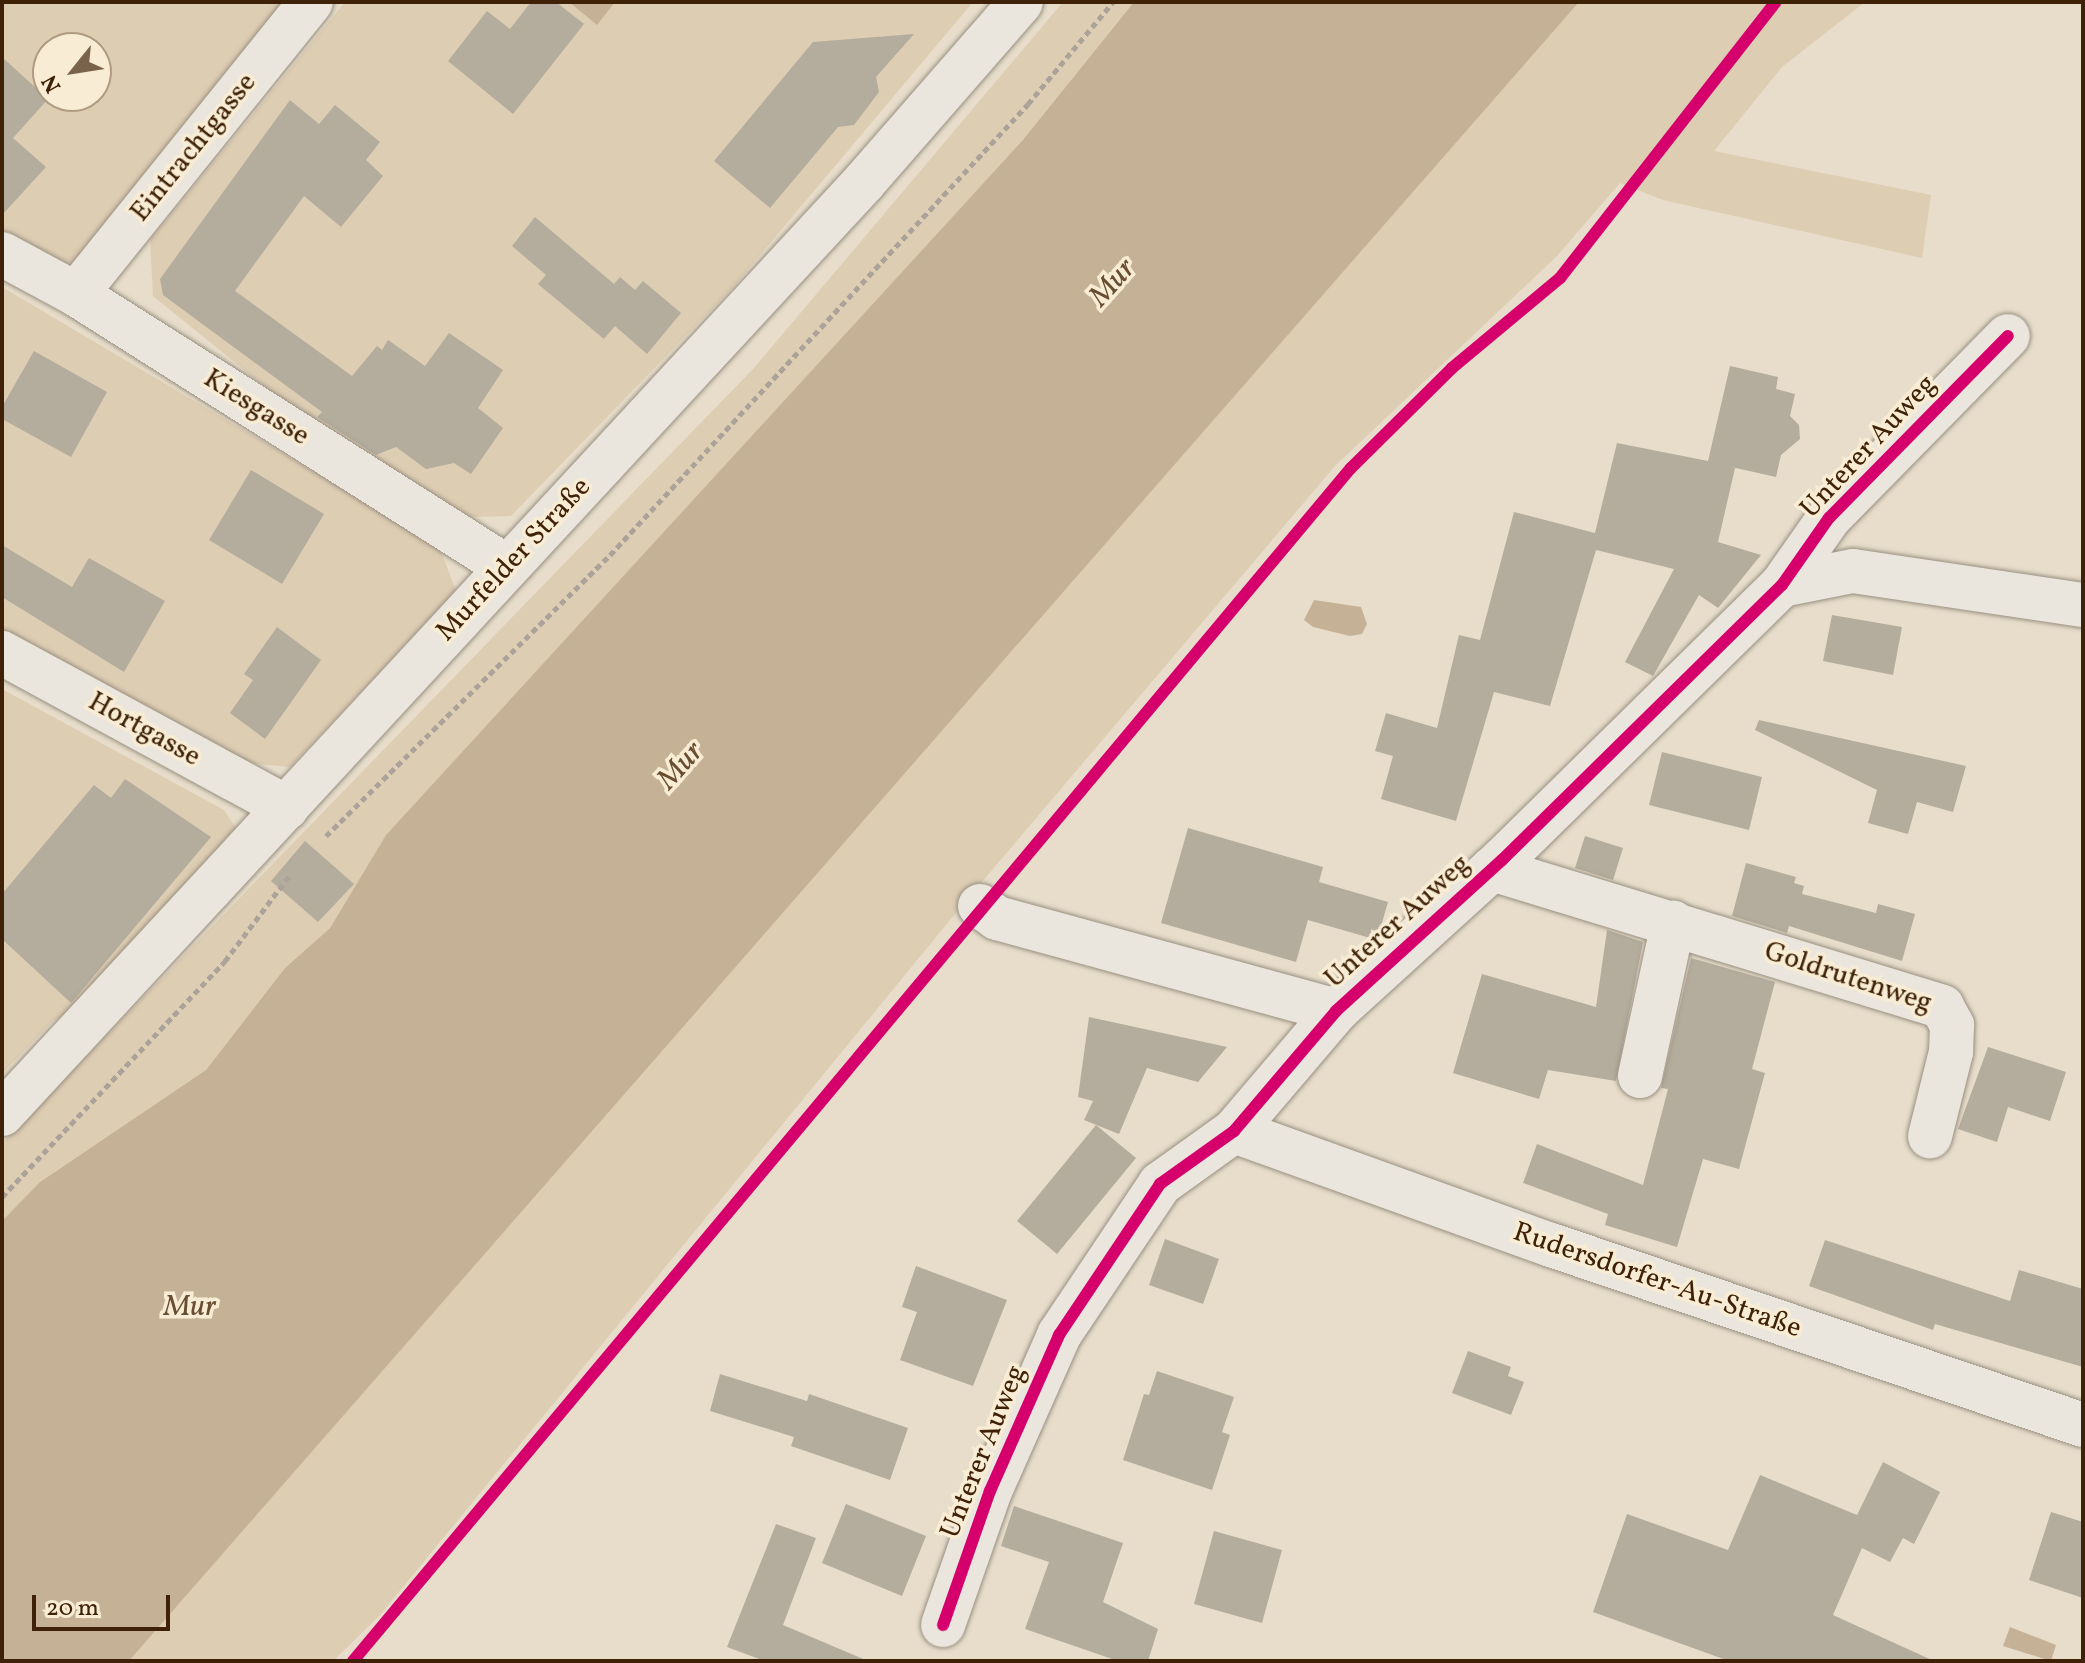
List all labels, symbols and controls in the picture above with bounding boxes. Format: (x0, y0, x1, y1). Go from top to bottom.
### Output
north arrow (32, 32, 112, 112)
street label: Eintrachtgasse (124, 67, 264, 229)
text: N (35, 69, 70, 98)
water label: Mur (1082, 251, 1144, 315)
street label: Kiesgasse (197, 362, 315, 454)
street label: Unterer Auweg (1794, 368, 1944, 526)
street label: Murfelder Straße (430, 471, 598, 649)
street label: Hortgasse (82, 685, 206, 775)
water label: Mur (650, 734, 712, 798)
street label: Unterer Auweg (1318, 848, 1478, 996)
street label: Goldrutenweg (1760, 935, 1936, 1021)
street label: Rudersdorfer-Au-Straße (1509, 1216, 1805, 1346)
water label: Mur (164, 1289, 216, 1325)
street label: Unterer Auweg (934, 1360, 1034, 1544)
scale bar (36, 1579, 174, 1629)
text: 20 m (46, 1592, 99, 1626)

